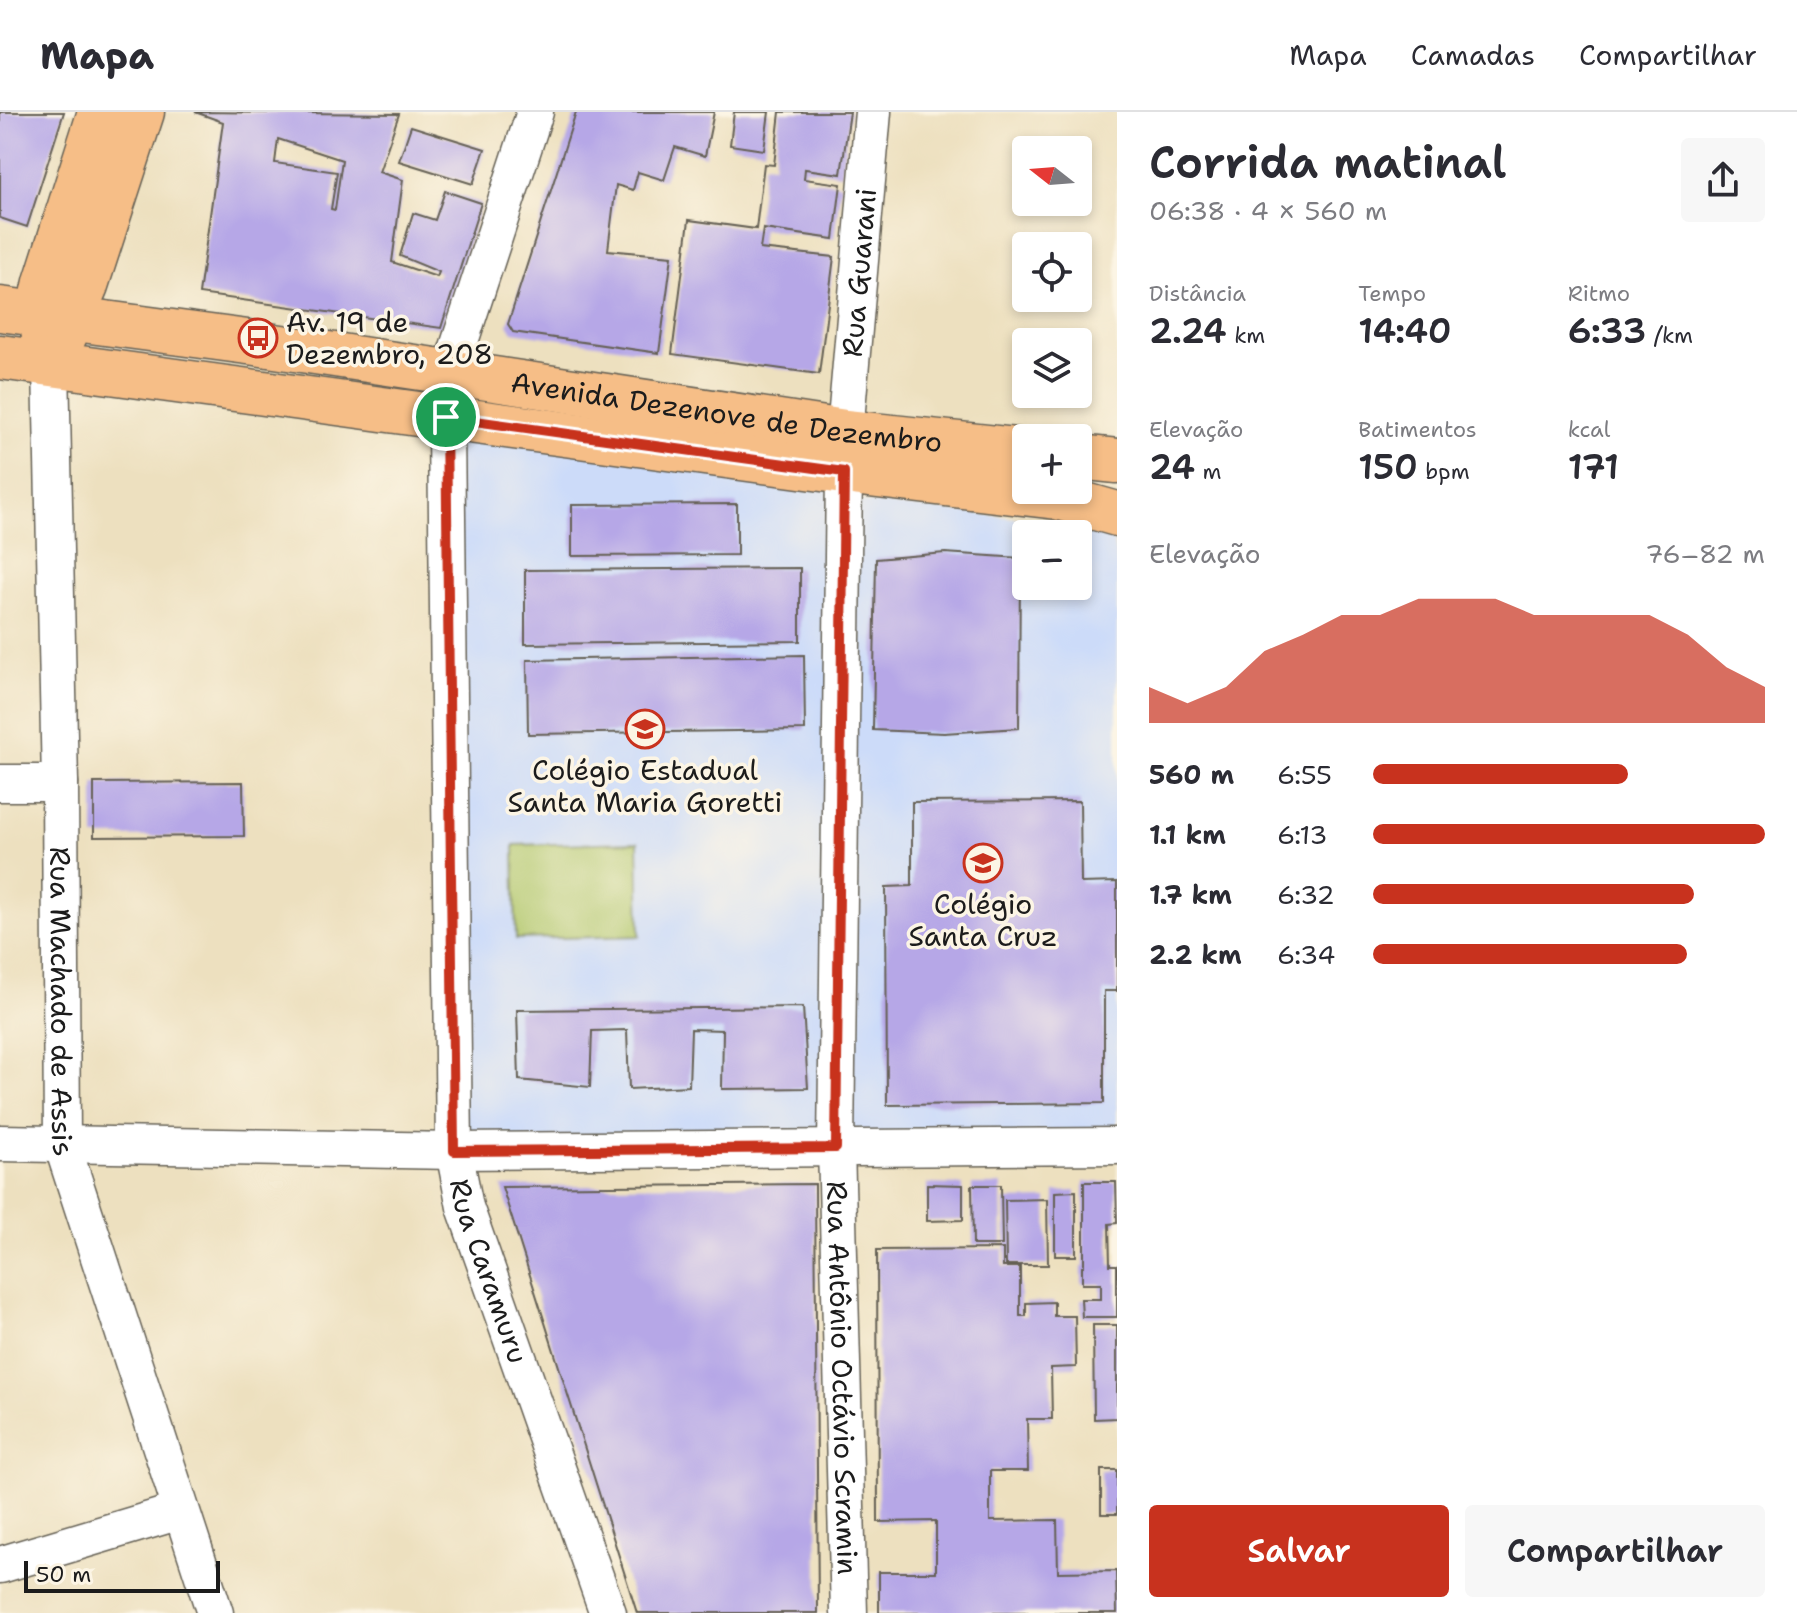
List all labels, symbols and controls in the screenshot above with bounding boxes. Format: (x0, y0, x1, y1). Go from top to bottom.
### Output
text: Mapa (40, 30, 154, 81)
text: Mapa (1289, 36, 1367, 74)
text: Camadas (1411, 36, 1535, 74)
text: Compartilhar (1579, 36, 1757, 74)
text: Corrida matinal (1149, 133, 1506, 192)
north arrow (1012, 136, 1092, 216)
map controls (1012, 136, 1092, 600)
button: share (1681, 138, 1765, 222)
street label: Rua Guarani (833, 187, 885, 359)
text: 06:38 · 4 × 560 m (1149, 193, 1387, 228)
button: locate (1012, 232, 1092, 312)
text: Distância (1149, 279, 1246, 308)
text: Tempo (1358, 279, 1426, 308)
text: Ritmo (1568, 279, 1630, 308)
place label: Av. 19 de Dezembro, 208 (286, 303, 493, 373)
text: 2.24 (1149, 308, 1227, 354)
text: 14:40 (1358, 308, 1452, 354)
text: 6:33 (1568, 308, 1646, 354)
bus stop icon: Av. 19 de Dezembro, 208 (237, 317, 279, 359)
text: km (1227, 321, 1265, 350)
text: /km (1646, 321, 1693, 350)
button: layers (1012, 328, 1092, 408)
street label: Avenida Dezenove de Dezembro (508, 363, 944, 461)
pin (412, 383, 480, 451)
icon: arrive (424, 395, 468, 439)
text: Elevação (1149, 415, 1243, 444)
text: Batimentos (1358, 415, 1477, 444)
text: kcal (1568, 415, 1610, 444)
button: + (1012, 424, 1092, 504)
text: 24 (1149, 444, 1195, 490)
text: 150 (1358, 444, 1418, 490)
text: 171 (1568, 444, 1619, 490)
text: m (1195, 457, 1221, 486)
text: bpm (1418, 457, 1470, 486)
button: − (1012, 520, 1092, 600)
text: Elevação (1149, 536, 1260, 571)
text: 76–82 m (1645, 536, 1765, 571)
school or university icon: Colégio Estadual Santa Maria Goretti (624, 708, 666, 750)
place label: Colégio Estadual Santa Maria Goretti (508, 751, 782, 821)
text: 560 m (1149, 757, 1234, 792)
text: 6:55 (1277, 757, 1332, 792)
text: 1.1 km (1149, 817, 1226, 852)
text: 6:13 (1277, 817, 1327, 852)
school or university icon: Colégio Santa Cruz (962, 842, 1004, 884)
street label: Rua Machado de Assis (41, 847, 84, 1160)
text: 1.7 km (1149, 877, 1232, 912)
text: 6:32 (1277, 877, 1335, 912)
place label: Colégio Santa Cruz (908, 885, 1058, 955)
text: 2.2 km (1149, 937, 1242, 972)
text: 6:34 (1277, 937, 1335, 972)
street label: Rua Caramuru (441, 1176, 538, 1369)
street label: Rua Antônio Octávio Scramin (818, 1180, 867, 1575)
button: Salvar (1149, 1505, 1449, 1597)
button: Compartilhar (1465, 1505, 1765, 1597)
scale bar (24, 1557, 220, 1593)
text: 50 m (36, 1560, 91, 1589)

